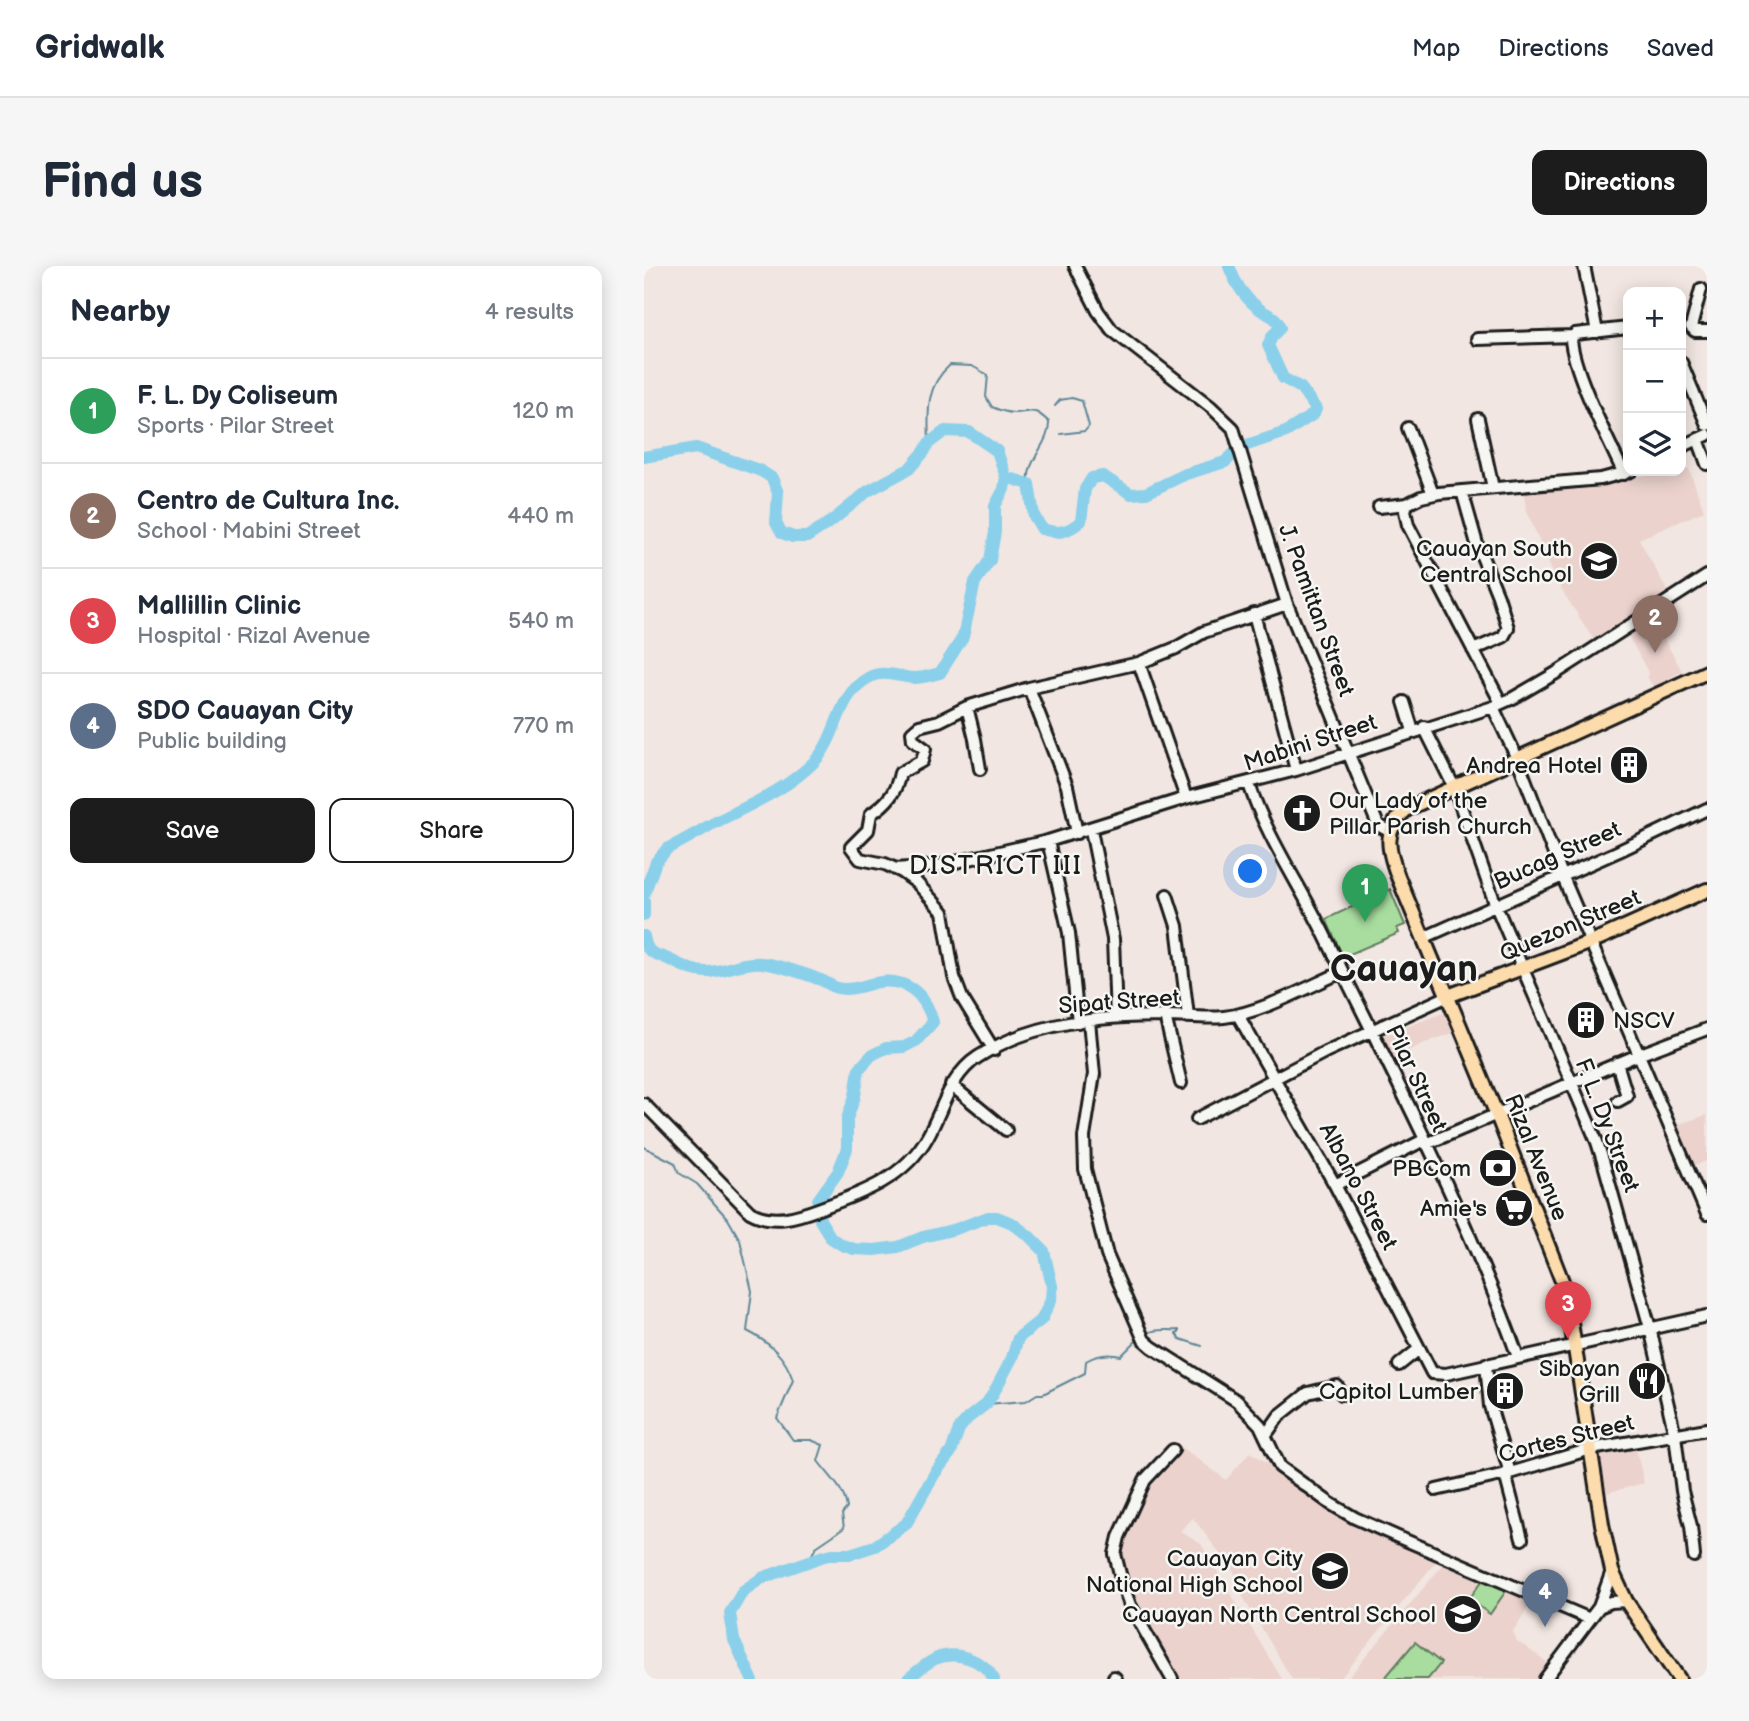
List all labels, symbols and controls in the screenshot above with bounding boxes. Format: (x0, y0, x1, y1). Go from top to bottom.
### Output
text: Gridwalk (35, 28, 165, 68)
text: Map (1412, 34, 1460, 63)
text: Directions (1498, 34, 1609, 63)
text: Saved (1647, 34, 1714, 63)
button: Directions (1532, 150, 1707, 215)
text: Find us (42, 153, 203, 212)
map controls (1623, 287, 1686, 476)
button: + (1623, 287, 1686, 350)
text: Nearby (70, 294, 170, 330)
text: 4 results (485, 298, 574, 326)
button: − (1623, 350, 1686, 413)
text: F. L. Dy Coliseum (137, 381, 338, 412)
text: 1 (88, 397, 98, 425)
text: 120 m (513, 397, 574, 425)
text: Sports · Pilar Street (137, 412, 334, 440)
button: layers (1623, 413, 1686, 476)
text: Centro de Cultura Inc. (137, 486, 400, 517)
text: 2 (86, 502, 100, 530)
text: 440 m (507, 502, 574, 530)
text: School · Mabini Street (137, 517, 361, 545)
street label: J. Pamittan Street (1272, 520, 1360, 700)
place label: Cauayan South Central School (1416, 535, 1572, 589)
school or university icon: Cauayan South Central School (1578, 540, 1620, 582)
text: Mallillin Clinic (137, 591, 301, 622)
pin: 2 (1632, 595, 1678, 653)
text: 3 (86, 607, 100, 635)
text: 540 m (508, 607, 574, 635)
text: Hospital · Rizal Avenue (137, 622, 371, 650)
text: SDO Cauayan City (137, 696, 353, 727)
street label: Mabini Street (1240, 708, 1380, 778)
text: 4 (86, 712, 100, 740)
text: 770 m (513, 712, 574, 740)
text: Public building (137, 727, 287, 755)
building icon: Andrea Hotel (1608, 744, 1650, 786)
place label: Andrea Hotel (1466, 752, 1602, 780)
place label: Our Lady of the Pillar Parish Church (1329, 787, 1532, 841)
church icon: Our Lady of the Pillar Parish Church (1281, 792, 1323, 834)
button: Save (70, 798, 315, 863)
button: Share (329, 798, 574, 863)
street label: Bucag Street (1490, 815, 1625, 896)
district label: DISTRICT III (909, 851, 1083, 882)
your location (1233, 854, 1267, 888)
pin: 1 (1342, 864, 1388, 922)
street label: Quezon Street (1496, 884, 1645, 968)
district label: Cauayan (1330, 948, 1478, 992)
street label: Sipat Street (1057, 984, 1181, 1020)
building icon: NSCV (1565, 999, 1607, 1041)
place label: NSCV (1613, 1007, 1675, 1035)
street label: Pilar Street (1379, 1020, 1453, 1136)
street label: F. L. Dy Street (1569, 1054, 1645, 1196)
street label: Rizal Avenue (1498, 1090, 1574, 1225)
street label: Albano Street (1313, 1118, 1403, 1255)
bank icon: PBCom (1477, 1147, 1519, 1189)
place label: PBCom (1392, 1155, 1471, 1183)
supermarket icon: Amie's (1493, 1187, 1535, 1229)
place label: Amie's (1420, 1195, 1487, 1223)
pin: 3 (1545, 1281, 1591, 1339)
place label: Sibayan Grill (1539, 1355, 1620, 1409)
restaurant icon: Sibayan Grill (1626, 1360, 1668, 1402)
building icon: Capitol Lumber (1484, 1370, 1526, 1412)
place label: Capitol Lumber (1319, 1378, 1479, 1406)
street label: Cortes Street (1496, 1409, 1637, 1469)
place label: Cauayan City National High School (1086, 1545, 1304, 1599)
school or university icon: Cauayan City National High School (1309, 1550, 1351, 1592)
pin: 4 (1522, 1569, 1568, 1627)
school or university icon: Cauayan North Central School (1442, 1593, 1484, 1635)
place label: Cauayan North Central School (1122, 1601, 1436, 1629)

